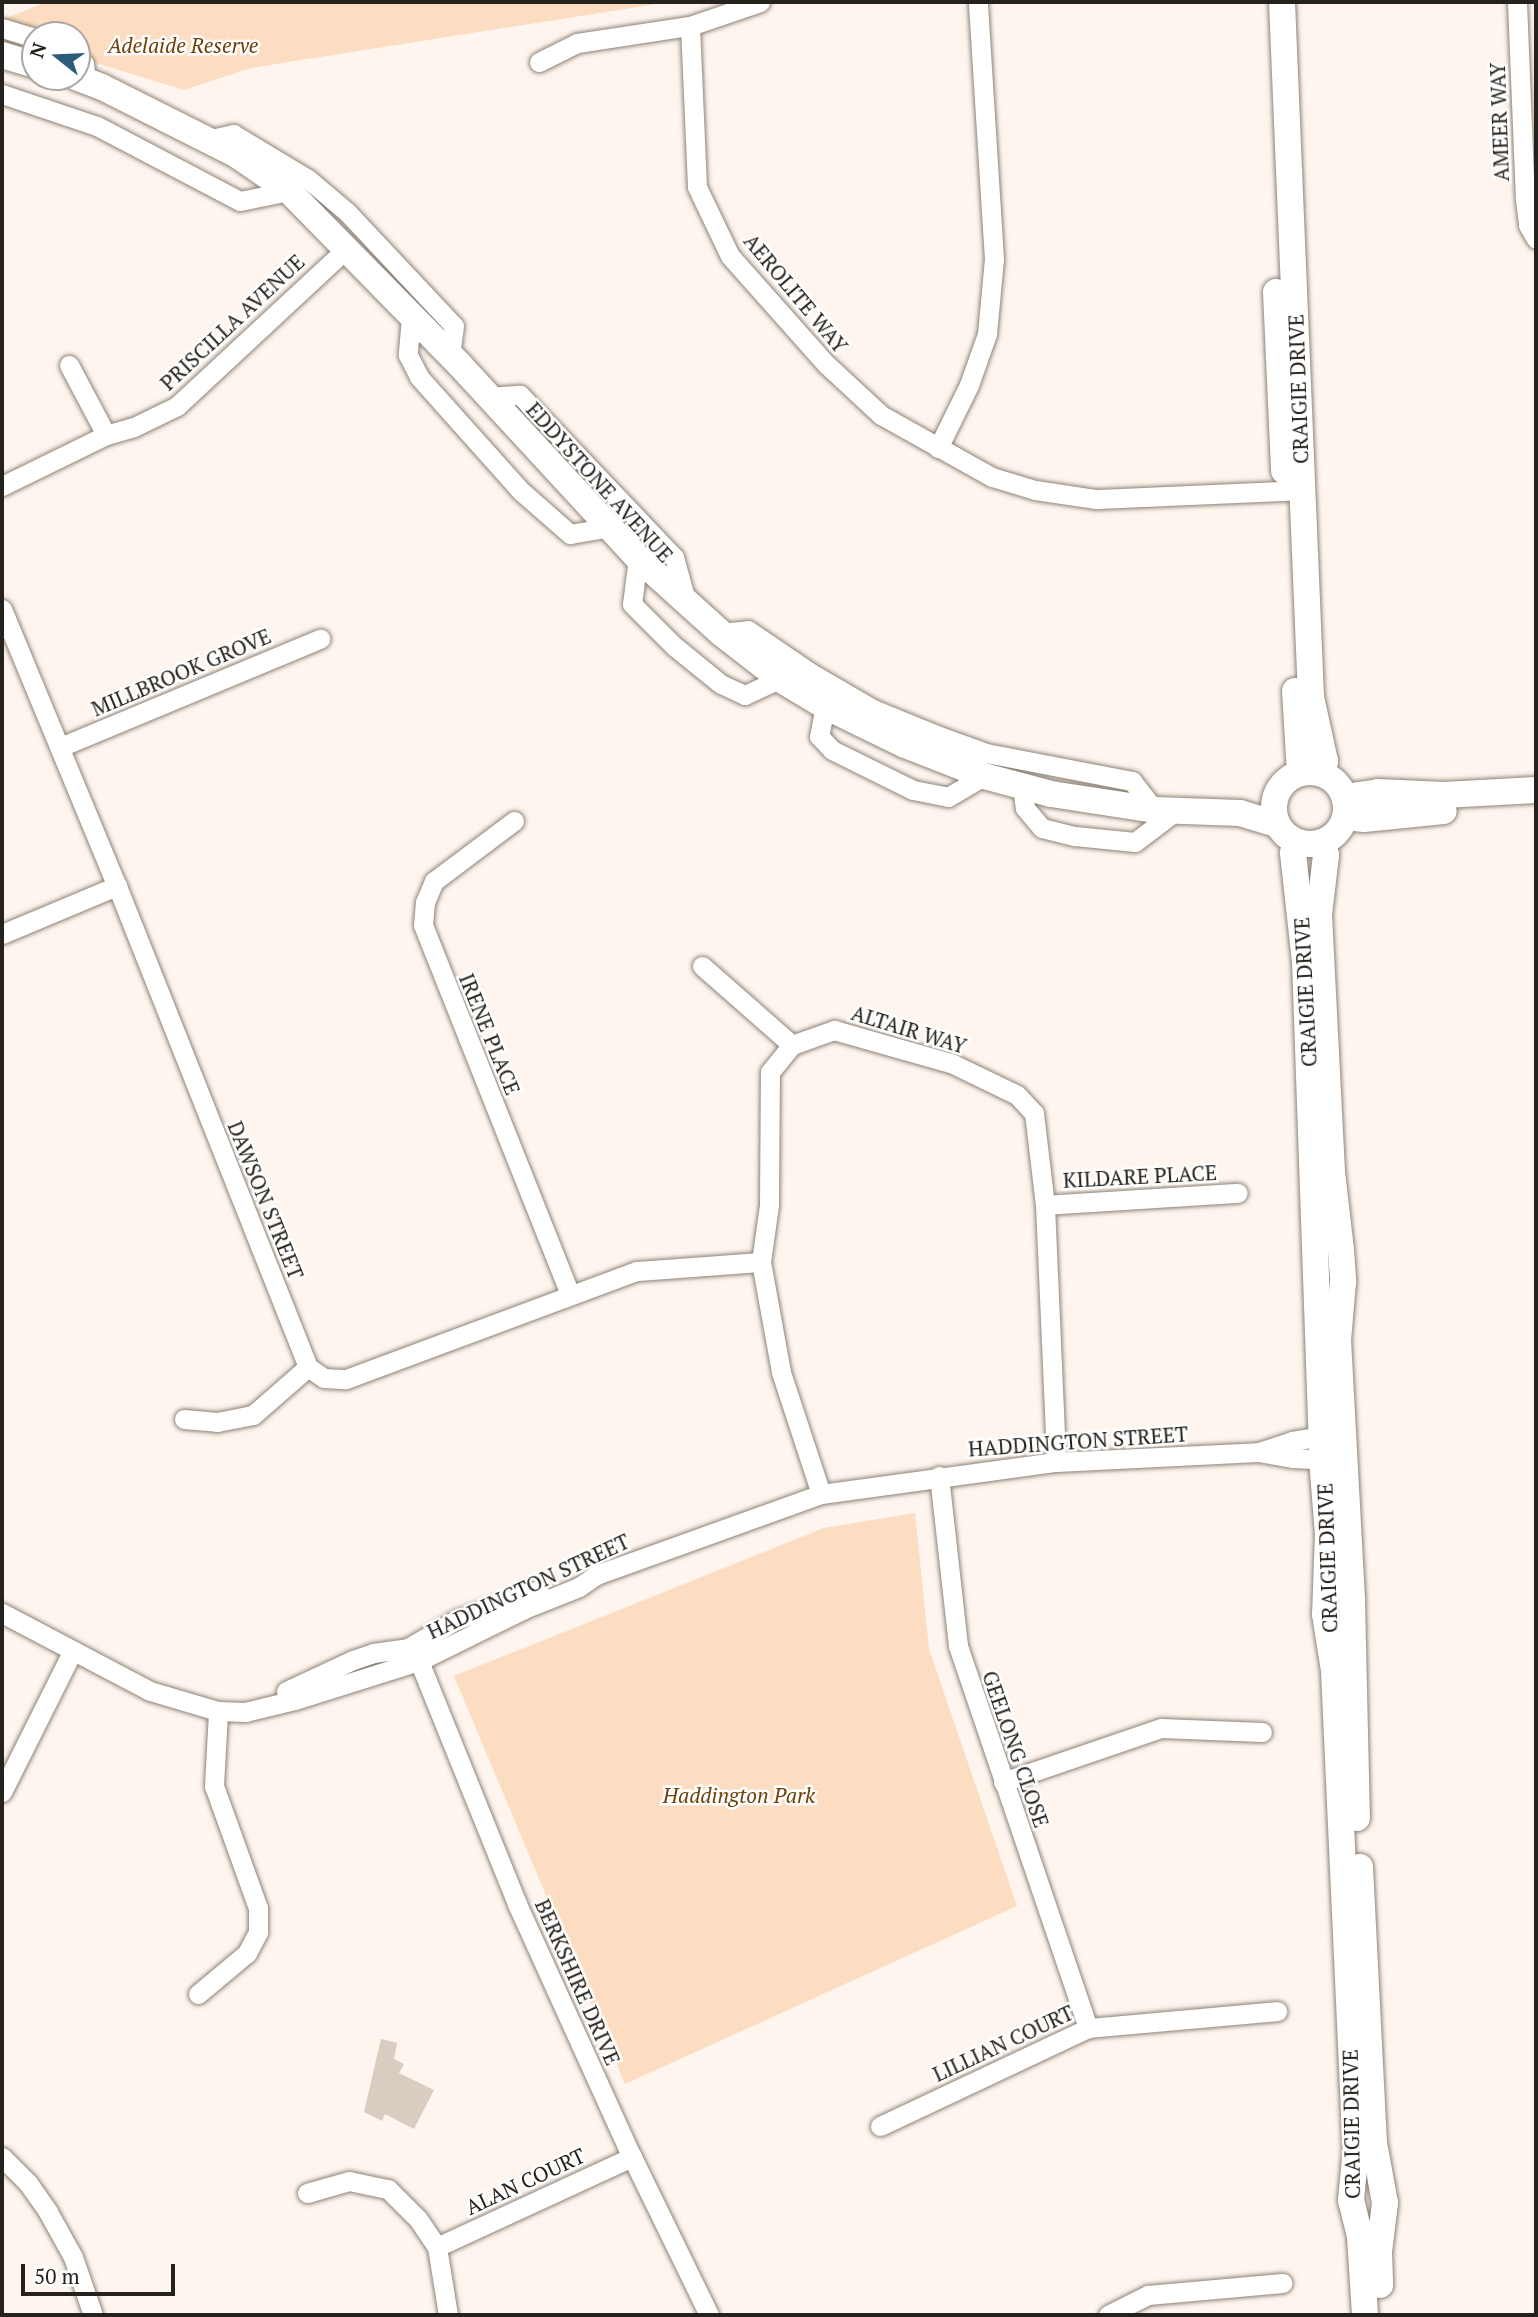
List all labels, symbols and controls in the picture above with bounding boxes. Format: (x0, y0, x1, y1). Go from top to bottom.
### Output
north arrow (21, 21, 91, 91)
park label: Adelaide Reserve (108, 32, 258, 58)
text: N (23, 39, 52, 61)
street label: AMEER WAY (1484, 62, 1514, 182)
street label: AEROLITE WAY (739, 228, 853, 358)
street label: PRISCILLA AVENUE (155, 249, 309, 395)
street label: CRAIGIE DRIVE (1283, 314, 1313, 464)
street label: EDDYSTONE AVENUE (521, 397, 679, 567)
street label: MILLBROOK GROVE (87, 623, 275, 721)
street label: CRAIGIE DRIVE (1288, 916, 1322, 1068)
street label: IRENE PLACE (454, 970, 526, 1098)
street label: ALTAIR WAY (848, 1000, 970, 1058)
street label: DAWSON STREET (223, 1117, 309, 1283)
street label: KILDARE PLACE (1062, 1159, 1218, 1193)
street label: HADDINGTON STREET (967, 1421, 1189, 1461)
street label: CRAIGIE DRIVE (1312, 1483, 1342, 1633)
street label: HADDINGTON STREET (423, 1528, 633, 1644)
street label: GEELONG CLOSE (977, 1667, 1055, 1831)
park label: Haddington Park (663, 1782, 815, 1808)
street label: BERKSHIRE DRIVE (530, 1895, 626, 2069)
street label: LILLIAN COURT (929, 1999, 1077, 2087)
street label: CRAIGIE DRIVE (1337, 2049, 1365, 2199)
street label: ALAN COURT (461, 2142, 589, 2220)
scale bar (24, 2250, 178, 2294)
text: 50 m (34, 2262, 80, 2290)

